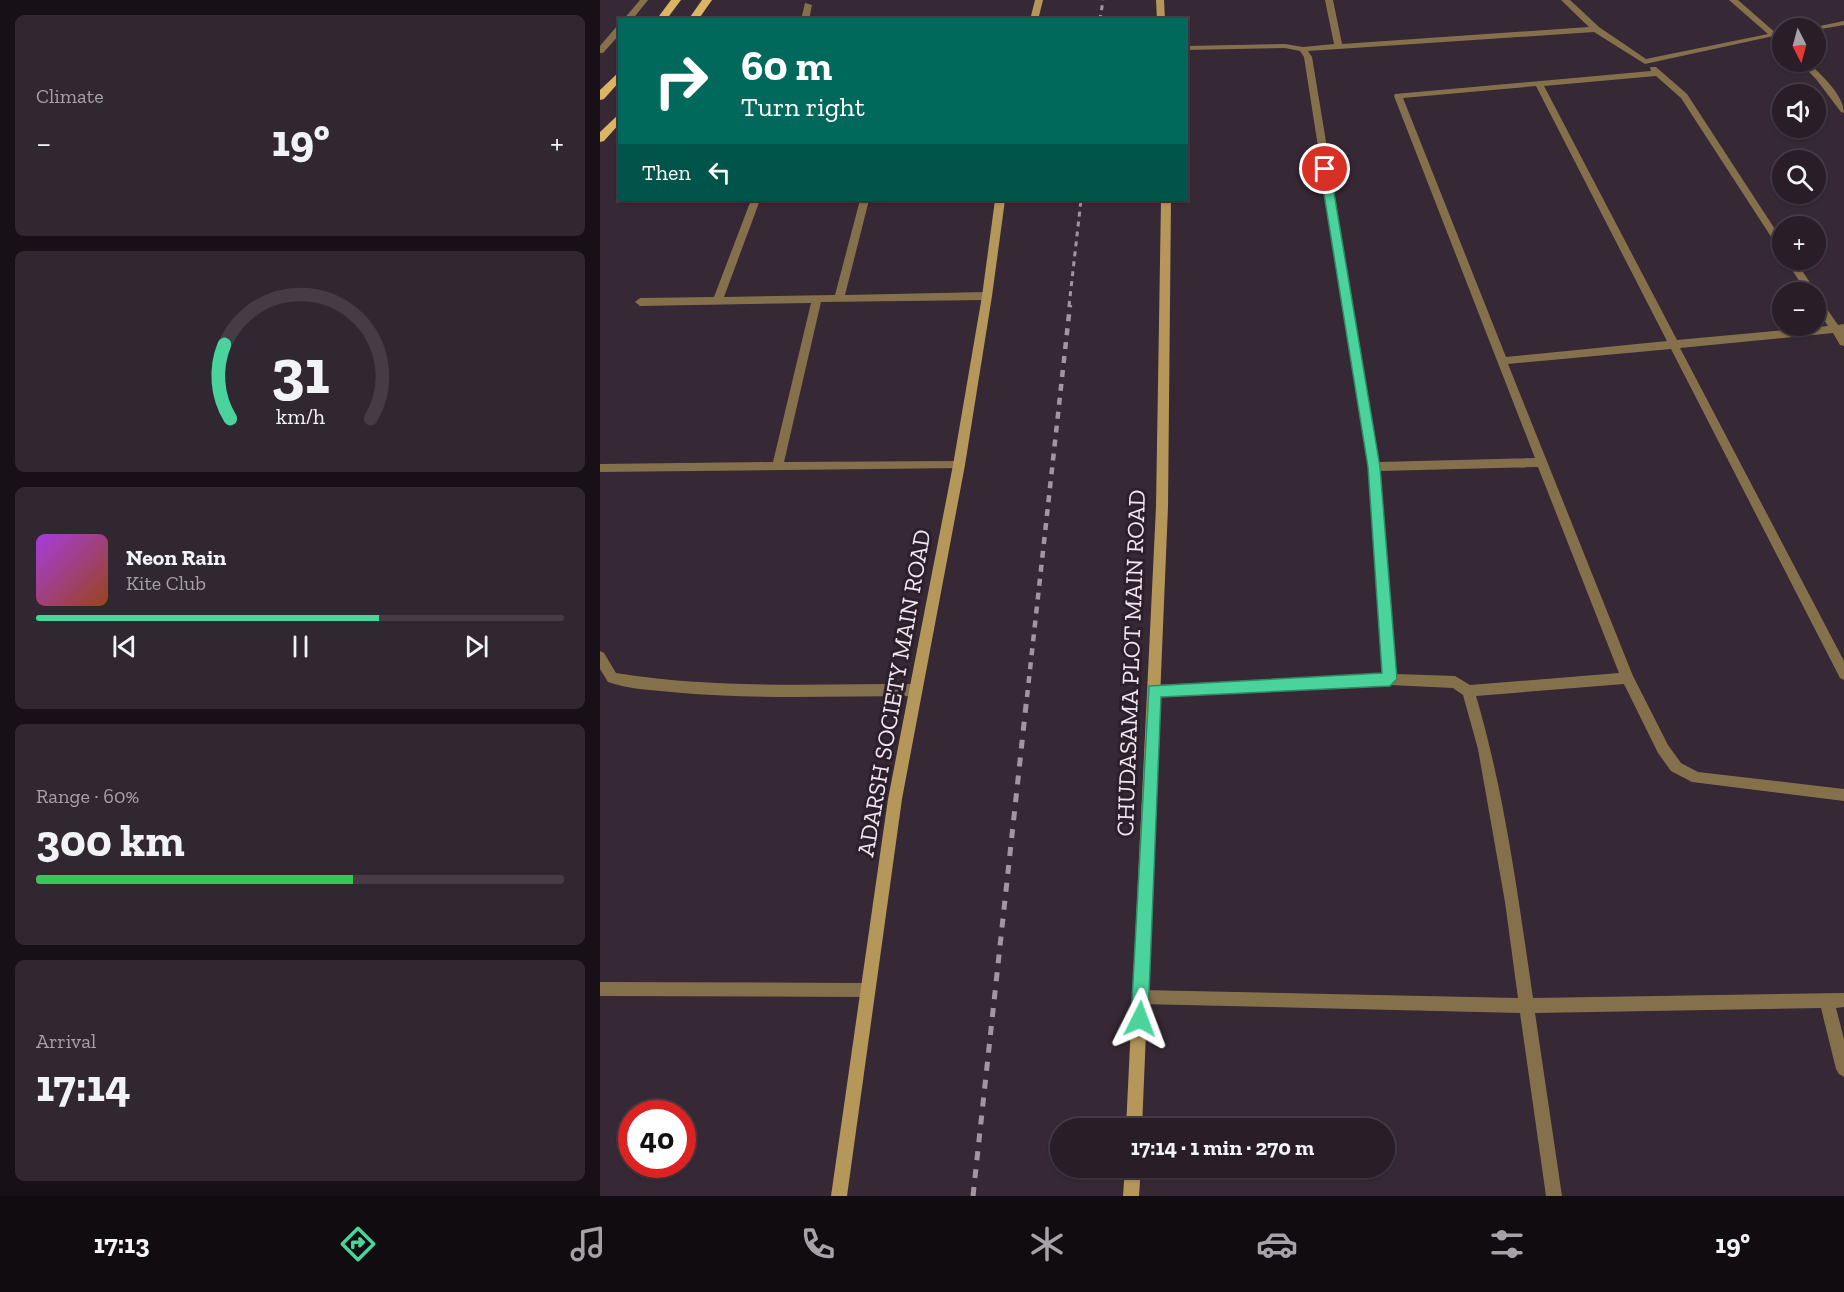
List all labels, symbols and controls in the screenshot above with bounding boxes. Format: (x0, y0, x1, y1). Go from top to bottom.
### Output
north arrow (1772, 18, 1826, 72)
map controls (1772, 18, 1826, 336)
text: 60 m (741, 40, 832, 91)
icon: right (642, 42, 720, 120)
text: Climate (36, 84, 104, 108)
button: sound (1772, 84, 1826, 138)
text: Turn right (741, 91, 865, 123)
text: 19° (272, 114, 330, 168)
text: − (36, 123, 51, 162)
text: + (550, 123, 564, 162)
pin (1299, 143, 1350, 194)
button: search (1772, 150, 1826, 204)
icon: arrive (1308, 152, 1341, 185)
icon: left (703, 156, 736, 189)
text: Then (642, 159, 691, 186)
button: + (1772, 216, 1826, 270)
button: − (1772, 282, 1826, 336)
text: 31 (271, 334, 329, 409)
text: km/h (276, 404, 324, 429)
street label: CHUDASAMA PLOT MAIN ROAD (1110, 489, 1151, 837)
street label: ADARSH SOCIETY MAIN ROAD (850, 527, 937, 859)
text: Neon Rain (126, 544, 226, 571)
text: Kite Club (126, 571, 206, 595)
icon: previous (108, 630, 141, 663)
icon: pause (284, 630, 317, 663)
icon: next (460, 630, 493, 663)
text: Range · 60% (36, 784, 139, 808)
text: 300 km (36, 814, 185, 868)
position arrow (1108, 987, 1172, 1051)
text: Arrival (36, 1029, 96, 1053)
text: 17:14 (36, 1059, 131, 1113)
speed limit sign: 40 (618, 1100, 696, 1178)
text: 17:14 · 1 min · 270 m (1131, 1134, 1314, 1161)
icon: directions (337, 1223, 379, 1265)
icon: music (567, 1223, 609, 1265)
icon: phone (797, 1223, 839, 1265)
icon: climate (1026, 1223, 1068, 1265)
icon: car (1256, 1223, 1298, 1265)
icon: filters (1486, 1223, 1528, 1265)
text: 17:13 (94, 1228, 150, 1260)
text: 19° (1715, 1228, 1750, 1260)

